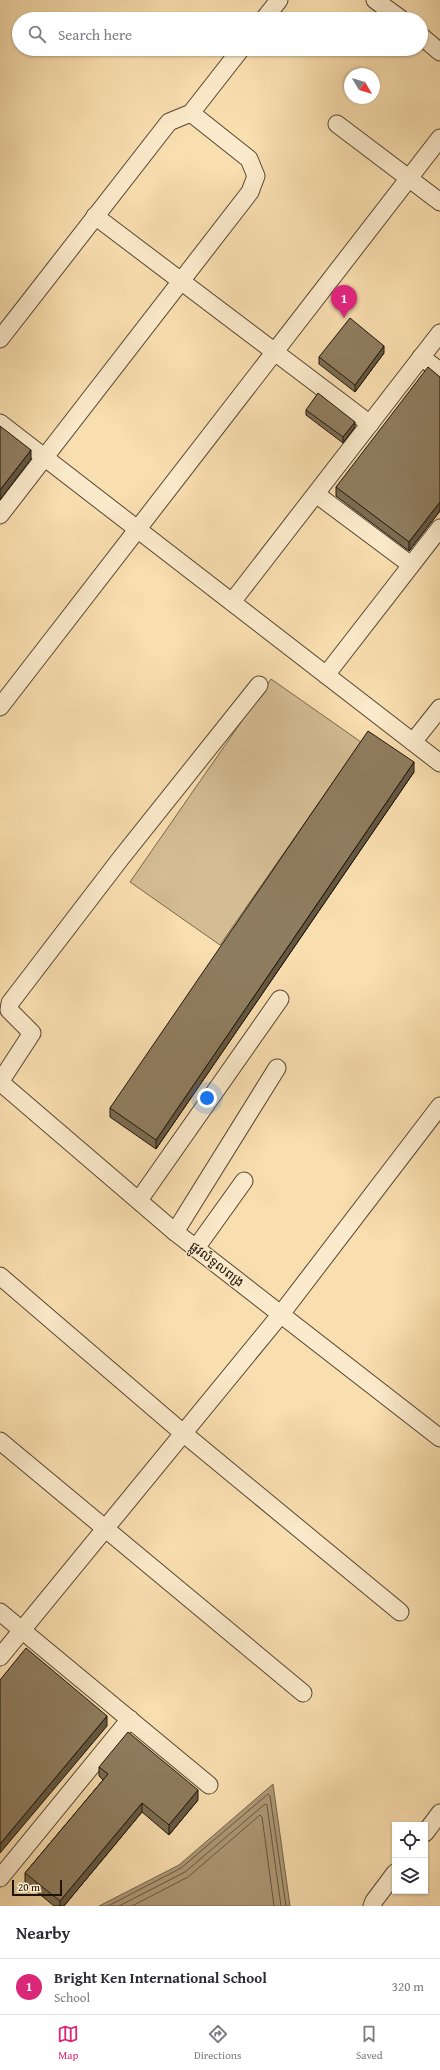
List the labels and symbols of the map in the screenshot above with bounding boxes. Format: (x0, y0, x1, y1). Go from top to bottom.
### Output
north arrow (344, 68, 380, 104)
pin: 1 (331, 285, 357, 318)
your location (197, 1088, 217, 1108)
street label: ផ្លូវលំទួលពង្រ (185, 1237, 248, 1293)
scale bar (12, 1878, 62, 1897)

